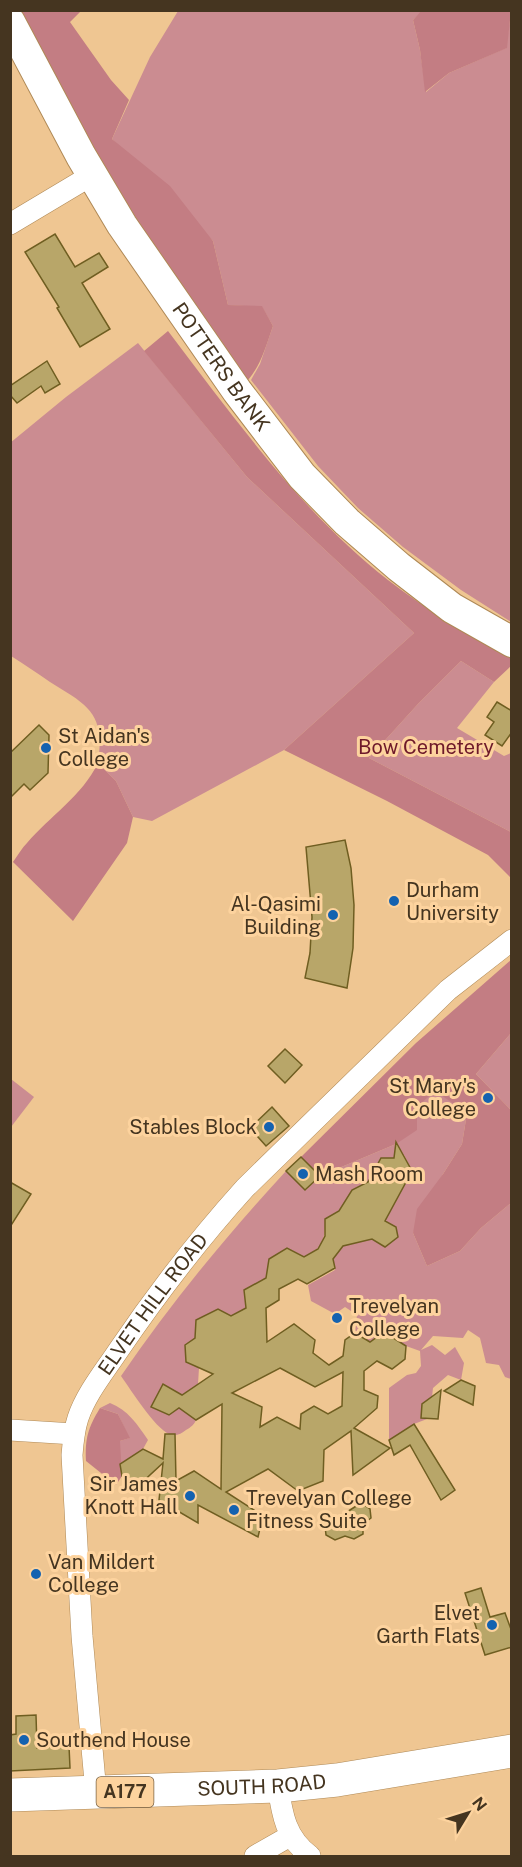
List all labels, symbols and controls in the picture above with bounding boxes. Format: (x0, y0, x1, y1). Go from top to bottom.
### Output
street label: POTTERS BANK (167, 298, 275, 436)
place label: St Aidan's College (58, 724, 150, 771)
park label: Bow Cemetery (358, 735, 494, 759)
marker: St Aidan's College (39, 741, 53, 755)
place label: Durham University (406, 878, 499, 925)
place label: Al-Qasimi Building (230, 892, 321, 939)
marker: Durham University (387, 894, 401, 908)
marker: Al-Qasimi Building (326, 908, 340, 922)
place label: St Mary's College (389, 1074, 476, 1121)
marker: St Mary's College (481, 1091, 495, 1105)
place label: Stables Block (129, 1115, 257, 1139)
marker: Stables Block (262, 1120, 276, 1134)
place label: Mash Room (315, 1162, 423, 1186)
marker: Mash Room (296, 1167, 310, 1181)
street label: ELVET HILL ROAD (93, 1229, 213, 1380)
place label: Trevelyan College (349, 1294, 439, 1341)
marker: Trevelyan College (330, 1311, 344, 1325)
place label: Sir James Knott Hall (84, 1472, 178, 1519)
place label: Trevelyan College Fitness Suite (246, 1486, 412, 1533)
marker: Sir James Knott Hall (183, 1489, 197, 1503)
marker: Trevelyan College Fitness Suite (227, 1503, 241, 1517)
place label: Van Mildert College (48, 1550, 155, 1597)
marker: Van Mildert College (29, 1567, 43, 1581)
place label: Elvet Garth Flats (376, 1601, 480, 1648)
marker: Elvet Garth Flats (485, 1618, 499, 1632)
place label: Southend House (36, 1728, 191, 1752)
marker: Southend House (17, 1733, 31, 1747)
street label: SOUTH ROAD (197, 1769, 327, 1801)
road number: A177 (96, 1777, 154, 1807)
north arrow (438, 1783, 498, 1843)
text: N (468, 1793, 491, 1815)

